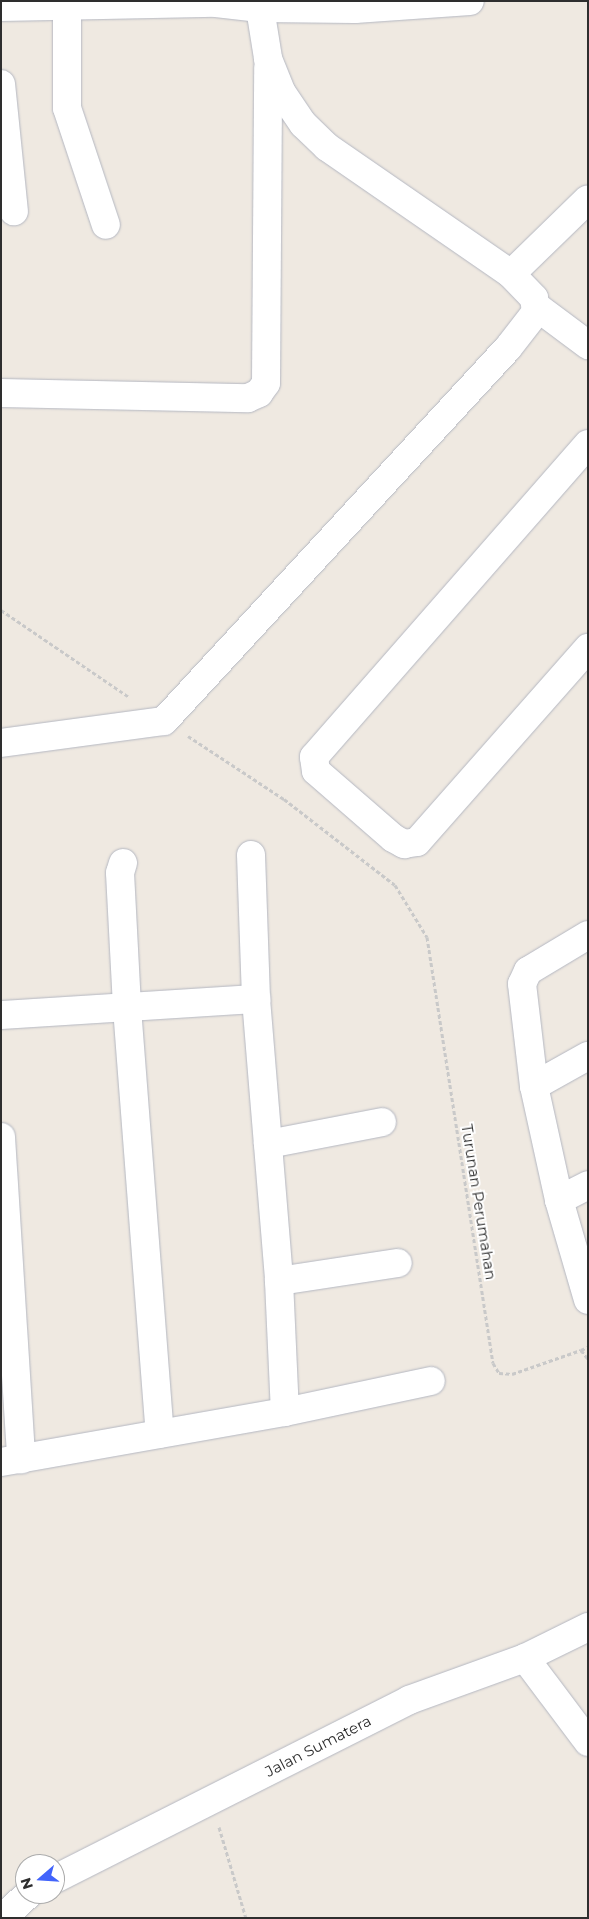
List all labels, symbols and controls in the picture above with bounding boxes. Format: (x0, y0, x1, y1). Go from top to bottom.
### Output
street label: Turunan Perumahan (458, 1123, 500, 1281)
street label: Jalan Sumatera (262, 1712, 374, 1780)
north arrow (15, 1854, 65, 1904)
text: N (16, 1875, 37, 1892)

